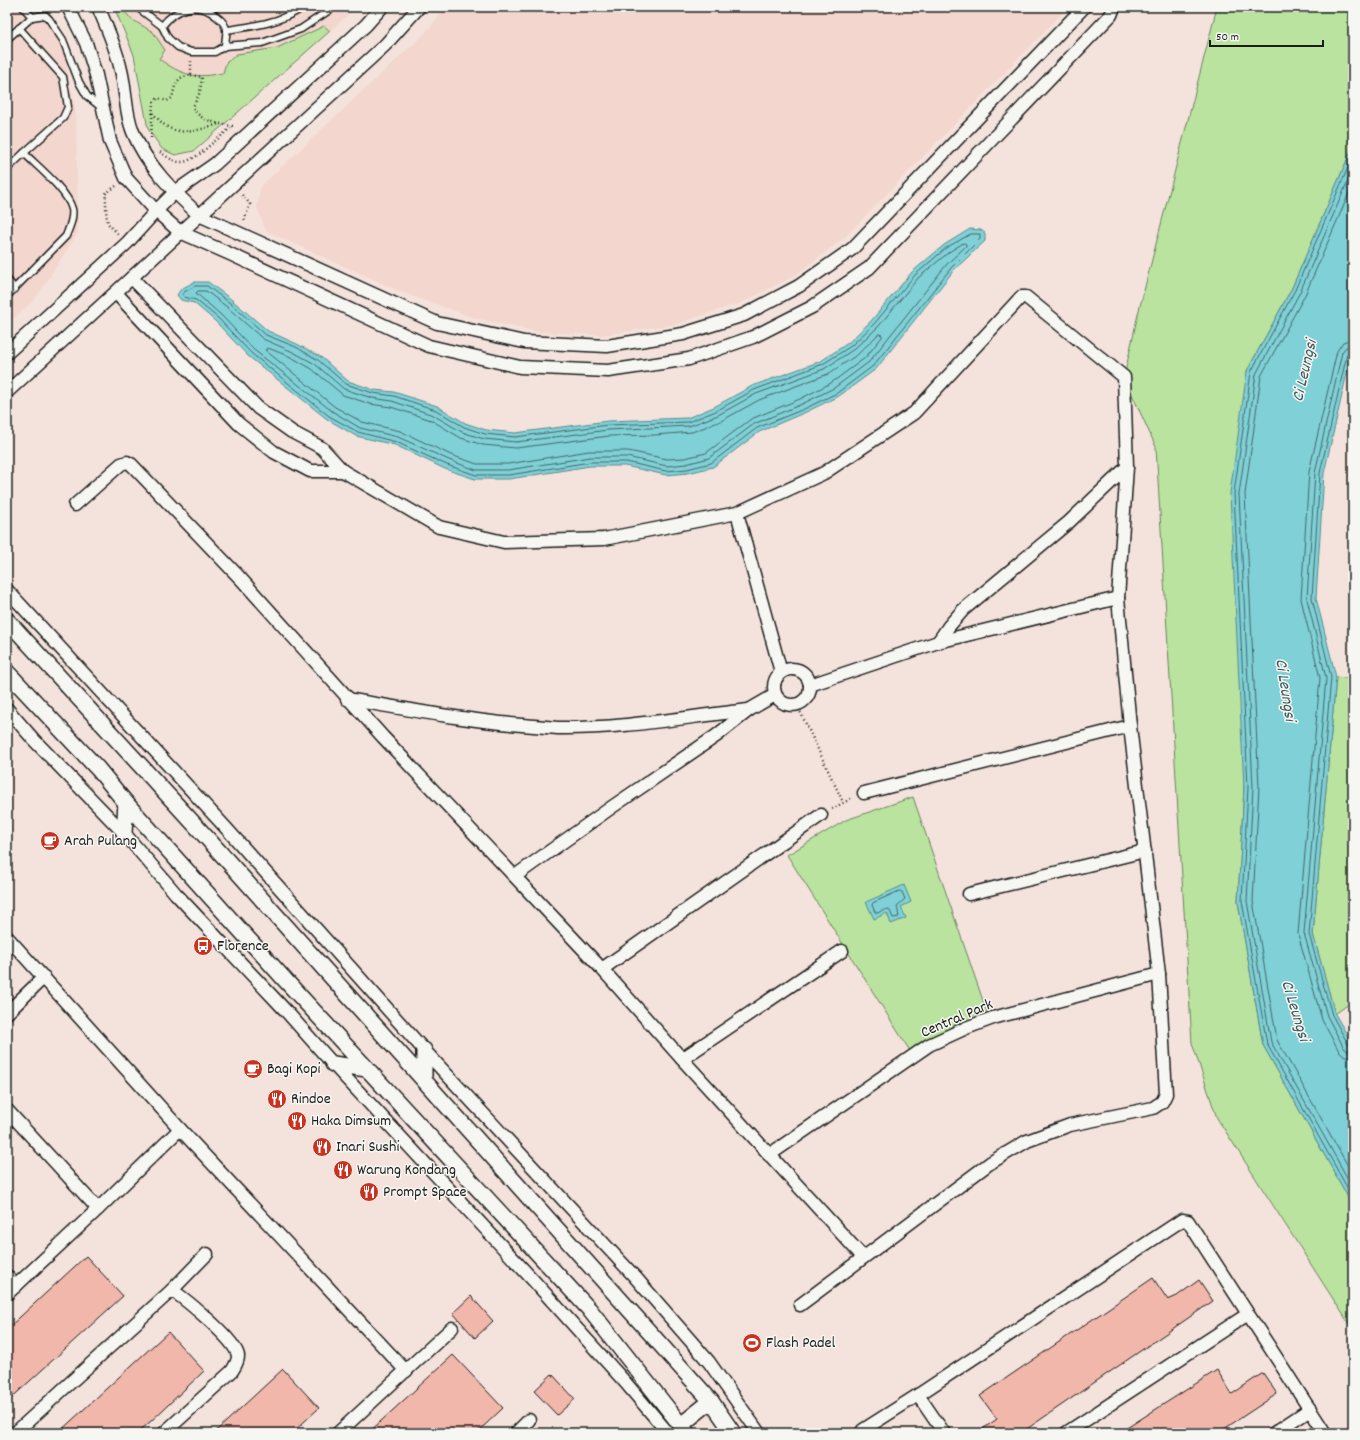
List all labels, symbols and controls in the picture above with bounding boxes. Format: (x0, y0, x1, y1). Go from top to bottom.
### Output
scale bar (1210, 22, 1323, 48)
text: 50 m (1216, 29, 1239, 46)
water label: Ci Leungsi (1287, 335, 1325, 404)
water label: Ci Leungsi (1267, 657, 1301, 726)
cafe icon: Arah Pulang (39, 830, 61, 852)
place label: Arah Pulang (64, 830, 137, 853)
bus stop icon: Florence (192, 935, 214, 957)
place label: Florence (217, 935, 269, 958)
water label: Ci Leungsi (1273, 977, 1315, 1047)
street label: Central Park (917, 993, 997, 1045)
cafe icon: Bagi Kopi (242, 1058, 264, 1080)
place label: Bagi Kopi (267, 1058, 321, 1081)
restaurant icon: Rindoe (266, 1088, 288, 1110)
place label: Rindoe (291, 1088, 331, 1111)
restaurant icon: Haka Dimsum (286, 1110, 308, 1132)
place label: Haka Dimsum (311, 1110, 391, 1133)
restaurant icon: Inari Sushi (311, 1136, 333, 1158)
place label: Inari Sushi (336, 1136, 399, 1159)
restaurant icon: Warung Kondang (332, 1159, 354, 1181)
place label: Warung Kondang (357, 1159, 456, 1182)
restaurant icon: Prompt Space (358, 1181, 380, 1203)
place label: Prompt Space (383, 1181, 467, 1204)
sports icon: Flash Padel (741, 1332, 763, 1354)
place label: Flash Padel (766, 1332, 835, 1355)

